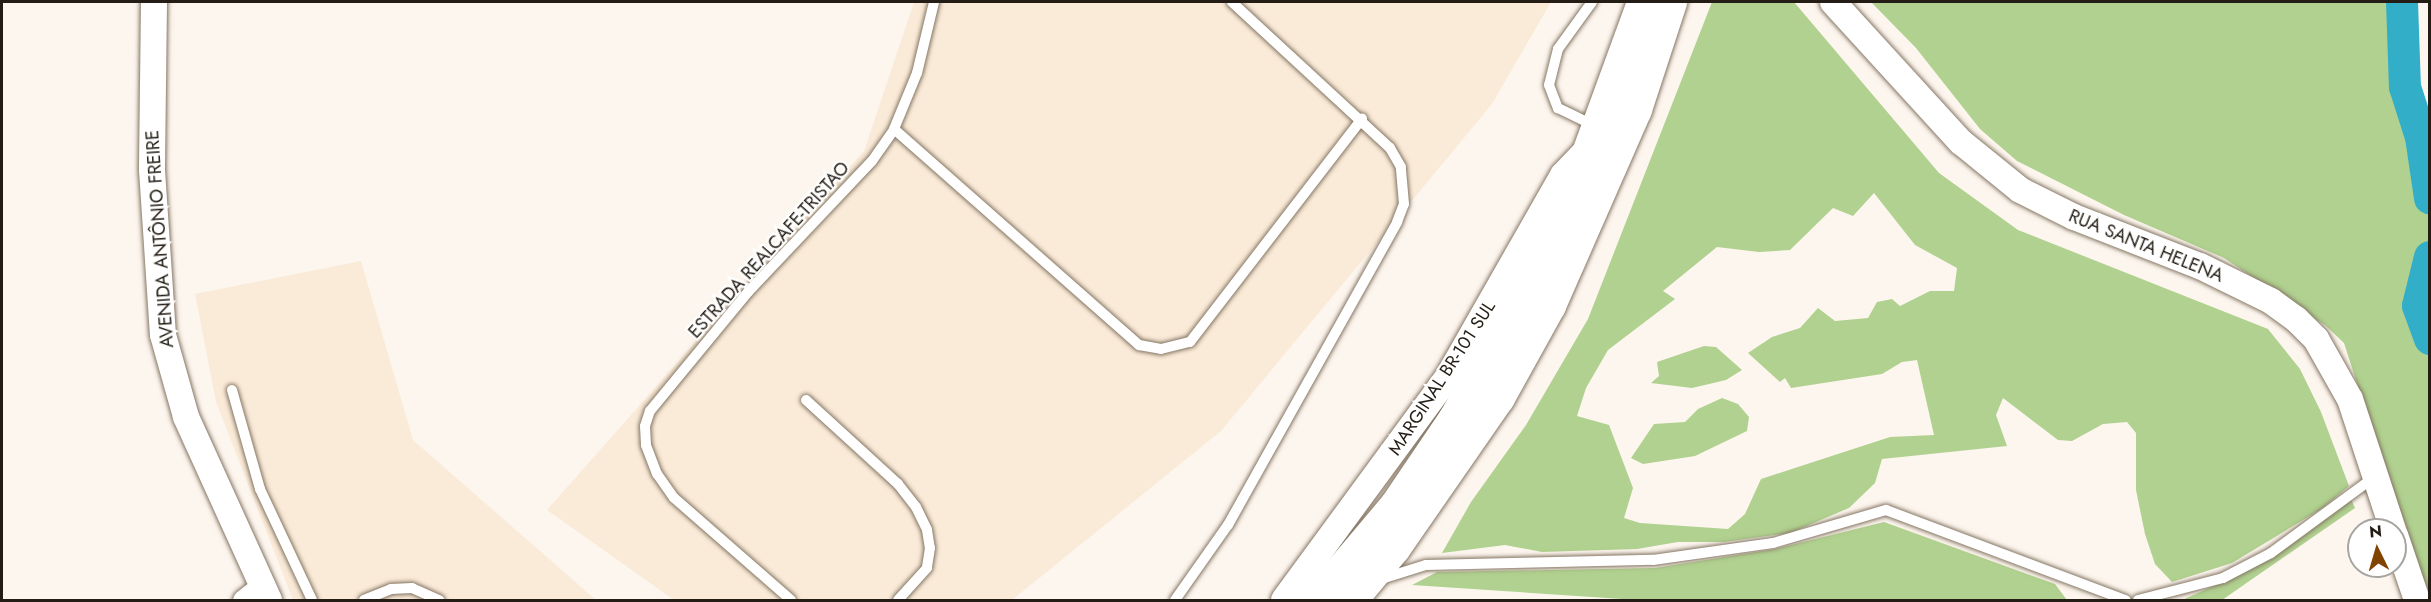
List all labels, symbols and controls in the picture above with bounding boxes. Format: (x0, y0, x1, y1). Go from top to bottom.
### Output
street label: AVENIDA ANTÔNIO FREIRE (142, 129, 178, 349)
street label: ESTRADA REALCAFE-TRISTAO (684, 157, 854, 343)
street label: RUA SANTA HELENA (2066, 205, 2226, 287)
street label: MARGINAL BR-101 SUL (1384, 297, 1500, 459)
north arrow (2347, 518, 2407, 578)
text: N (2368, 520, 2383, 544)

